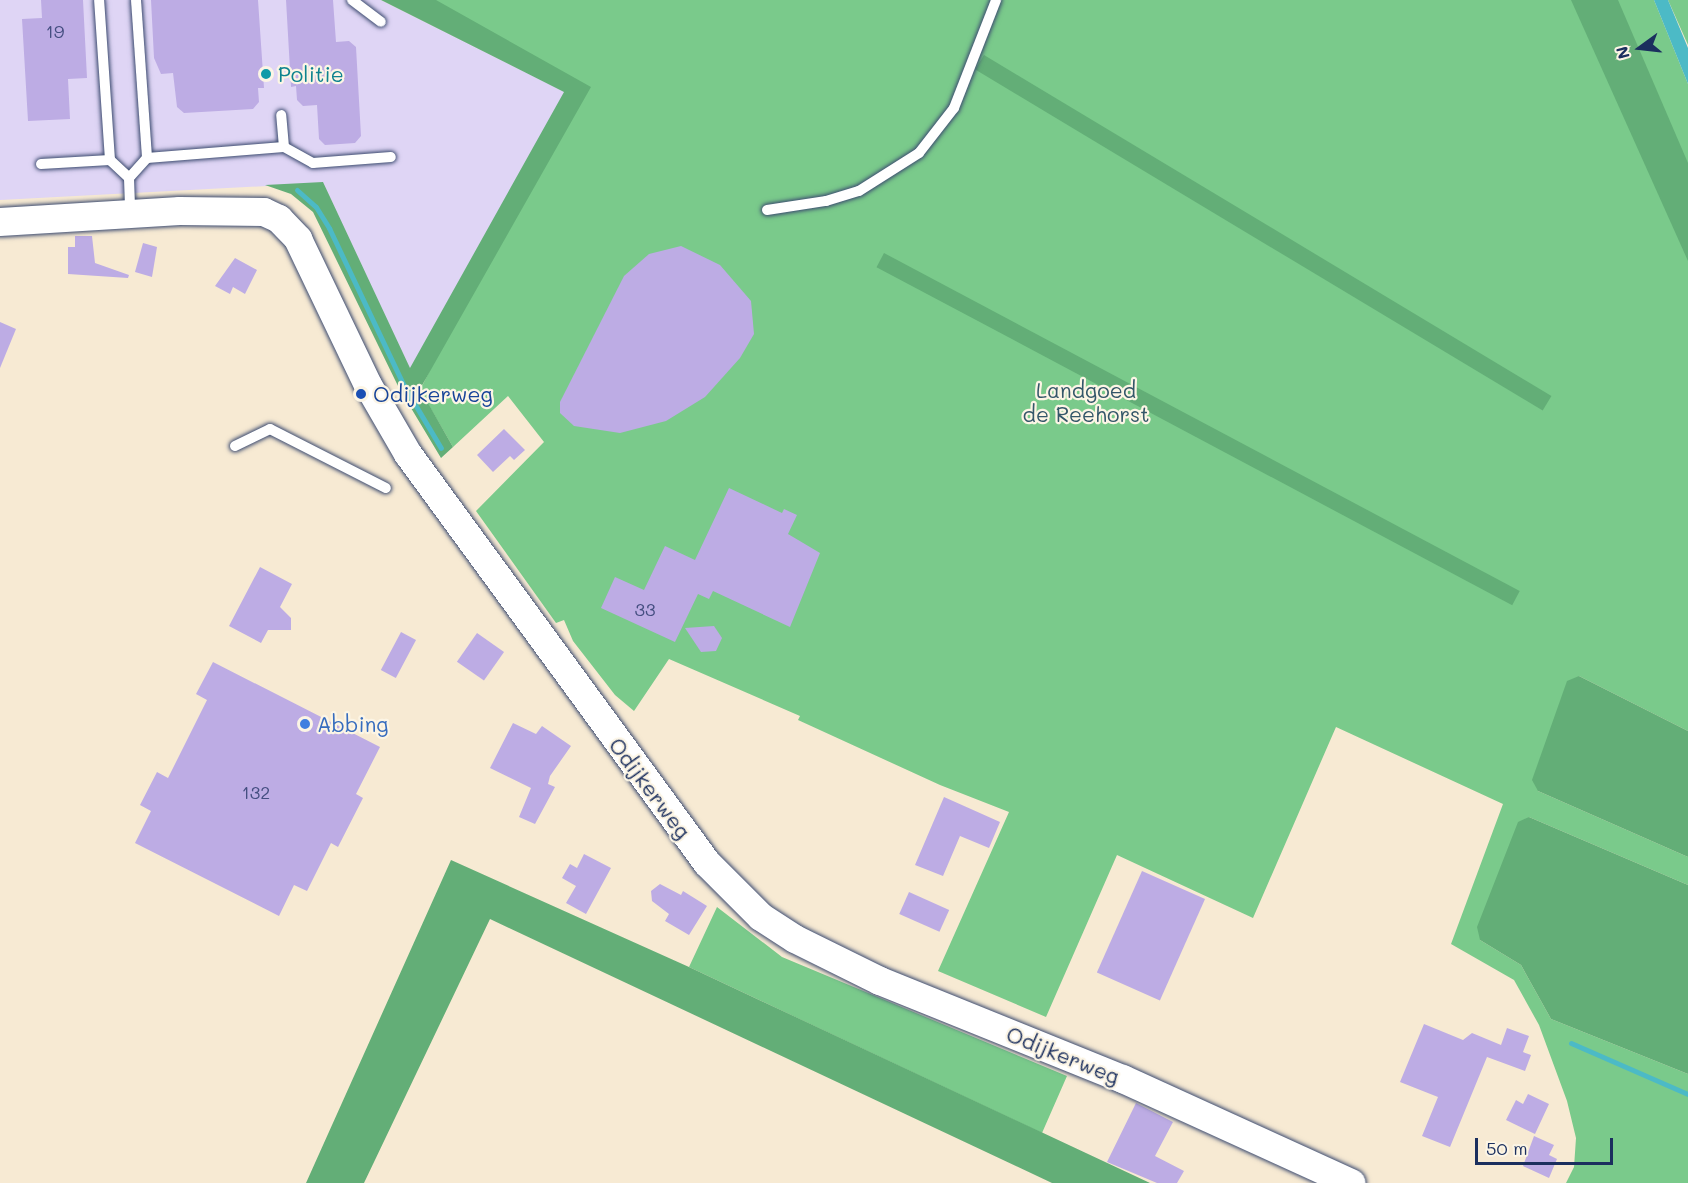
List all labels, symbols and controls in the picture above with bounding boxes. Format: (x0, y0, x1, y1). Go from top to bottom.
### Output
north arrow (1610, 18, 1670, 78)
house number: 19 (46, 20, 64, 42)
text: N (1610, 44, 1634, 61)
place label: Politie (278, 61, 344, 87)
marker: Politie (259, 67, 273, 81)
park label: Landgoed de Reehorst (1023, 377, 1149, 427)
place label: Odijkerweg (373, 381, 493, 407)
marker: Odijkerweg (354, 387, 368, 401)
house number: 33 (634, 598, 656, 620)
place label: Abbing (317, 711, 389, 737)
marker: Abbing (298, 717, 312, 731)
street label: Odijkerweg (604, 733, 696, 843)
house number: 132 (242, 781, 270, 803)
street label: Odijkerweg (1003, 1021, 1123, 1089)
scale bar (1478, 1126, 1616, 1164)
text: 50 m (1486, 1136, 1528, 1160)

